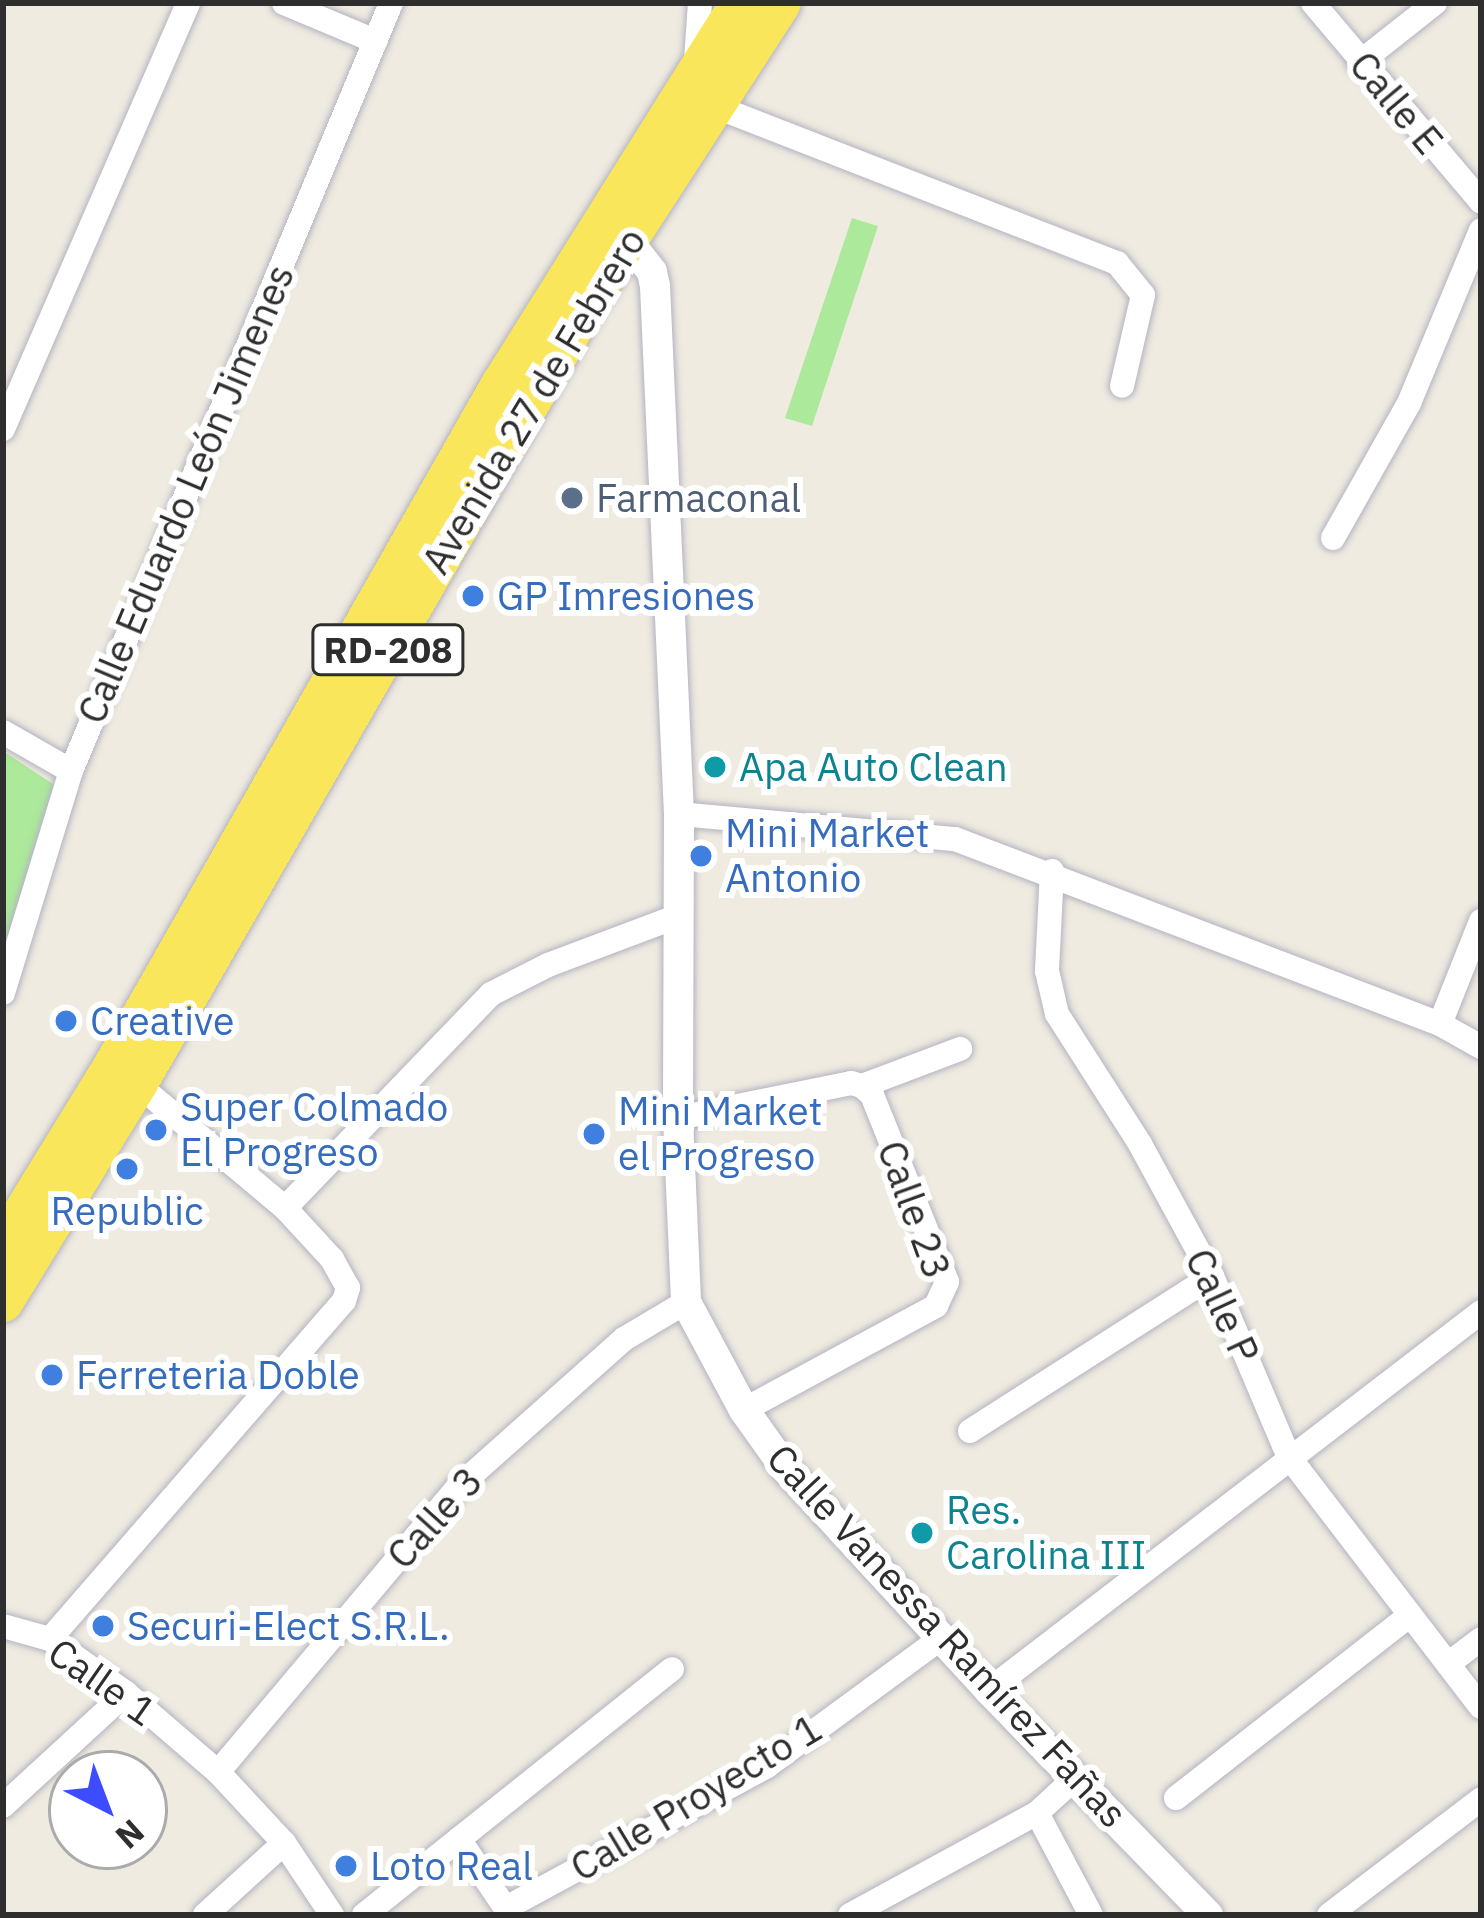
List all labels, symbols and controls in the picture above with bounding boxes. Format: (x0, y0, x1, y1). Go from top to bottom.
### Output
street label: Calle E (1340, 42, 1452, 164)
street label: Avenida 27 de Febrero (412, 220, 656, 582)
street label: Calle Eduardo León Jimenes (68, 258, 304, 730)
place label: Farmaconal (596, 475, 801, 521)
marker: Farmaconal (559, 485, 585, 511)
place label: GP Imresiones (497, 573, 755, 619)
marker: GP Imresiones (460, 583, 486, 609)
road number: RD-208 (310, 620, 466, 680)
place label: Apa Auto Clean (739, 744, 1008, 790)
marker: Apa Auto Clean (702, 754, 728, 780)
place label: Mini Market Antonio (725, 811, 929, 902)
marker: Mini Market Antonio (688, 843, 714, 869)
place label: Creative (90, 998, 234, 1044)
marker: Creative (53, 1008, 79, 1034)
place label: Super Colmado El Progreso (180, 1085, 448, 1176)
place label: Mini Market el Progreso (618, 1089, 822, 1180)
marker: Super Colmado El Progreso (143, 1117, 169, 1143)
marker: Mini Market el Progreso (581, 1121, 607, 1147)
street label: Calle 23 (867, 1135, 961, 1285)
marker: Republic (114, 1156, 140, 1182)
place label: Republic (50, 1188, 204, 1234)
street label: Calle P (1175, 1242, 1269, 1370)
place label: Ferreteria Doble (76, 1352, 360, 1398)
marker: Ferreteria Doble (39, 1362, 65, 1388)
street label: Calle Vanessa Ramírez Fañas (757, 1435, 1137, 1837)
street label: Calle 3 (377, 1458, 493, 1578)
place label: Res. Carolina III (946, 1488, 1146, 1579)
marker: Res. Carolina III (909, 1520, 935, 1546)
place label: Securi-Elect S.R.L. (127, 1603, 450, 1649)
marker: Securi-Elect S.R.L. (90, 1613, 116, 1639)
street label: Calle 1 (39, 1628, 165, 1736)
street label: Calle Proyecto 1 (562, 1705, 830, 1891)
north arrow (48, 1750, 168, 1870)
text: N (107, 1811, 154, 1859)
place label: Loto Real (370, 1843, 533, 1889)
marker: Loto Real (333, 1853, 359, 1879)

